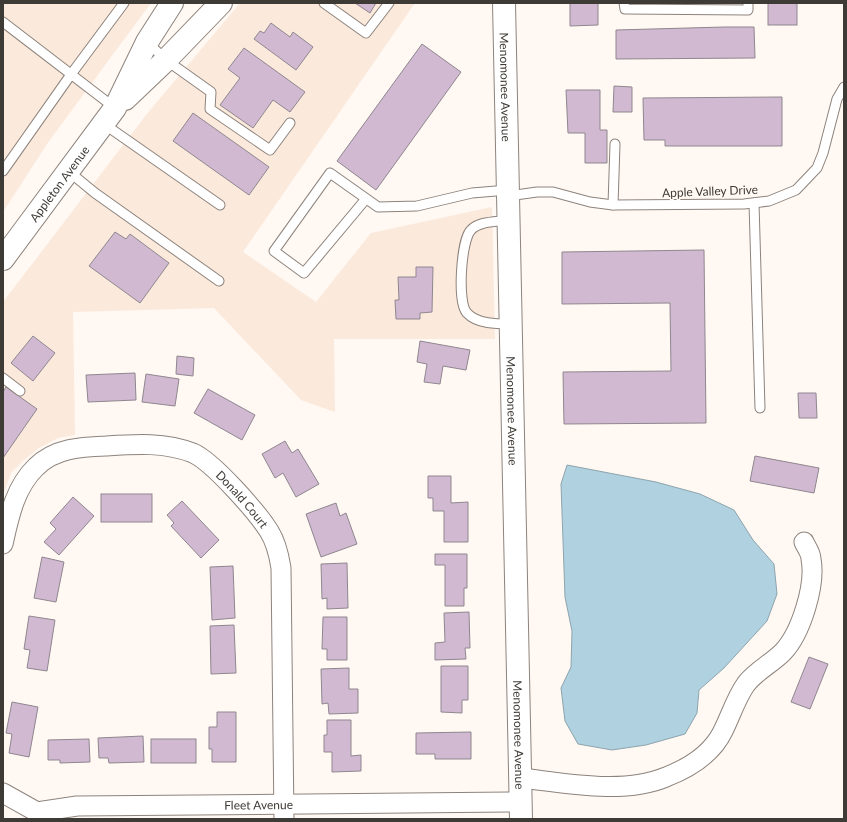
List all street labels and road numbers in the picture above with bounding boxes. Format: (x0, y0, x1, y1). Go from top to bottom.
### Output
street label: Menomonee Avenue (497, 32, 514, 142)
street label: Appleton Avenue (26, 143, 92, 225)
street label: Apple Valley Drive (662, 182, 758, 200)
street label: Menomonee Avenue (504, 356, 521, 466)
street label: Donald Court (213, 467, 272, 531)
street label: Menomonee Avenue (511, 680, 528, 790)
street label: Fleet Avenue (224, 797, 293, 812)

